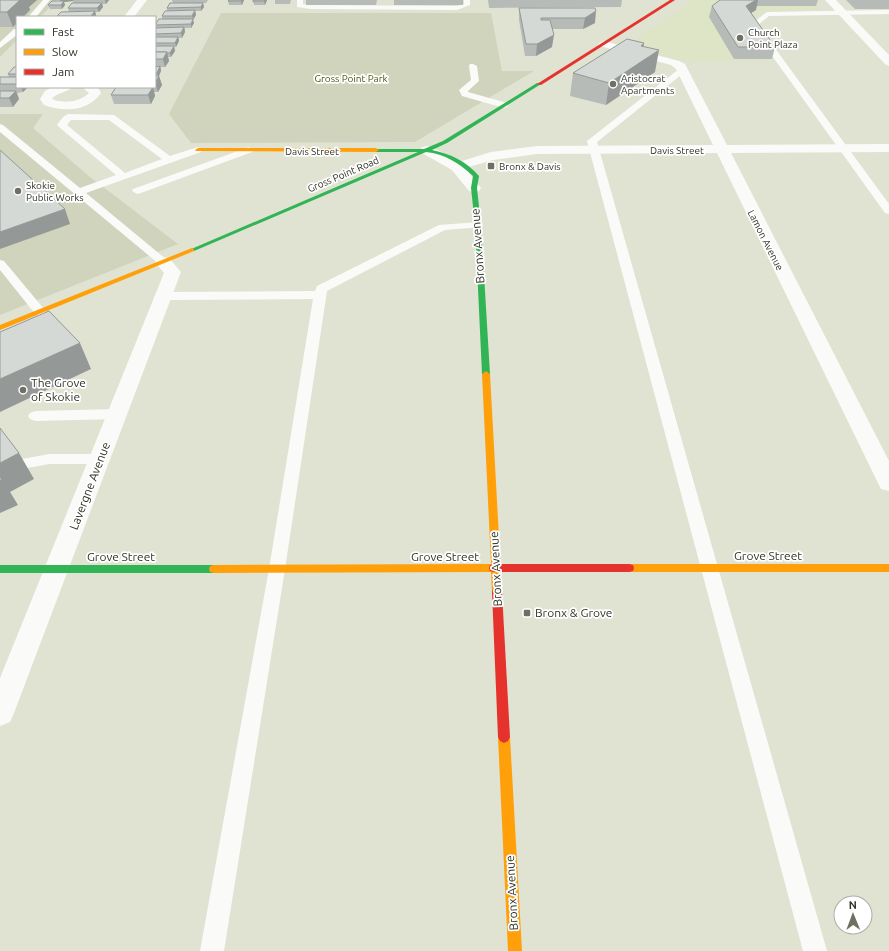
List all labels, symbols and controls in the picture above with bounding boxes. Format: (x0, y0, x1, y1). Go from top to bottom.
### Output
legend (16, 16, 156, 88)
text: Fast (52, 25, 74, 38)
place label: Church Point Plaza (748, 27, 798, 50)
marker: Church Point Plaza (735, 33, 745, 43)
text: Slow (52, 45, 78, 58)
text: Jam (52, 65, 74, 78)
park label: Gross Point Park (314, 73, 388, 84)
place label: Aristocrat Apartments (621, 73, 674, 96)
marker: Aristocrat Apartments (608, 79, 618, 89)
street label: Davis Street (650, 145, 704, 156)
street label: Davis Street (285, 146, 339, 157)
street label: Gross Point Road (306, 154, 381, 194)
marker: Bronx & Davis (486, 161, 496, 171)
place label: Bronx & Davis (499, 161, 561, 172)
place label: Skokie Public Works (26, 180, 84, 203)
marker: Skokie Public Works (13, 186, 23, 196)
street label: Bronx Avenue (468, 208, 487, 284)
street label: Lamon Avenue (746, 208, 786, 272)
place label: The Grove of Skokie (31, 376, 86, 403)
marker: The Grove of Skokie (18, 385, 28, 395)
street label: Lavergne Avenue (67, 440, 112, 531)
street label: Bronx Avenue (487, 531, 504, 607)
street label: Grove Street (734, 549, 802, 562)
street label: Grove Street (87, 550, 155, 563)
street label: Grove Street (411, 550, 479, 563)
place label: Bronx & Grove (535, 606, 612, 619)
marker: Bronx & Grove (522, 608, 532, 618)
street label: Bronx Avenue (503, 855, 520, 931)
north arrow (833, 895, 873, 935)
text: N (849, 899, 857, 911)

